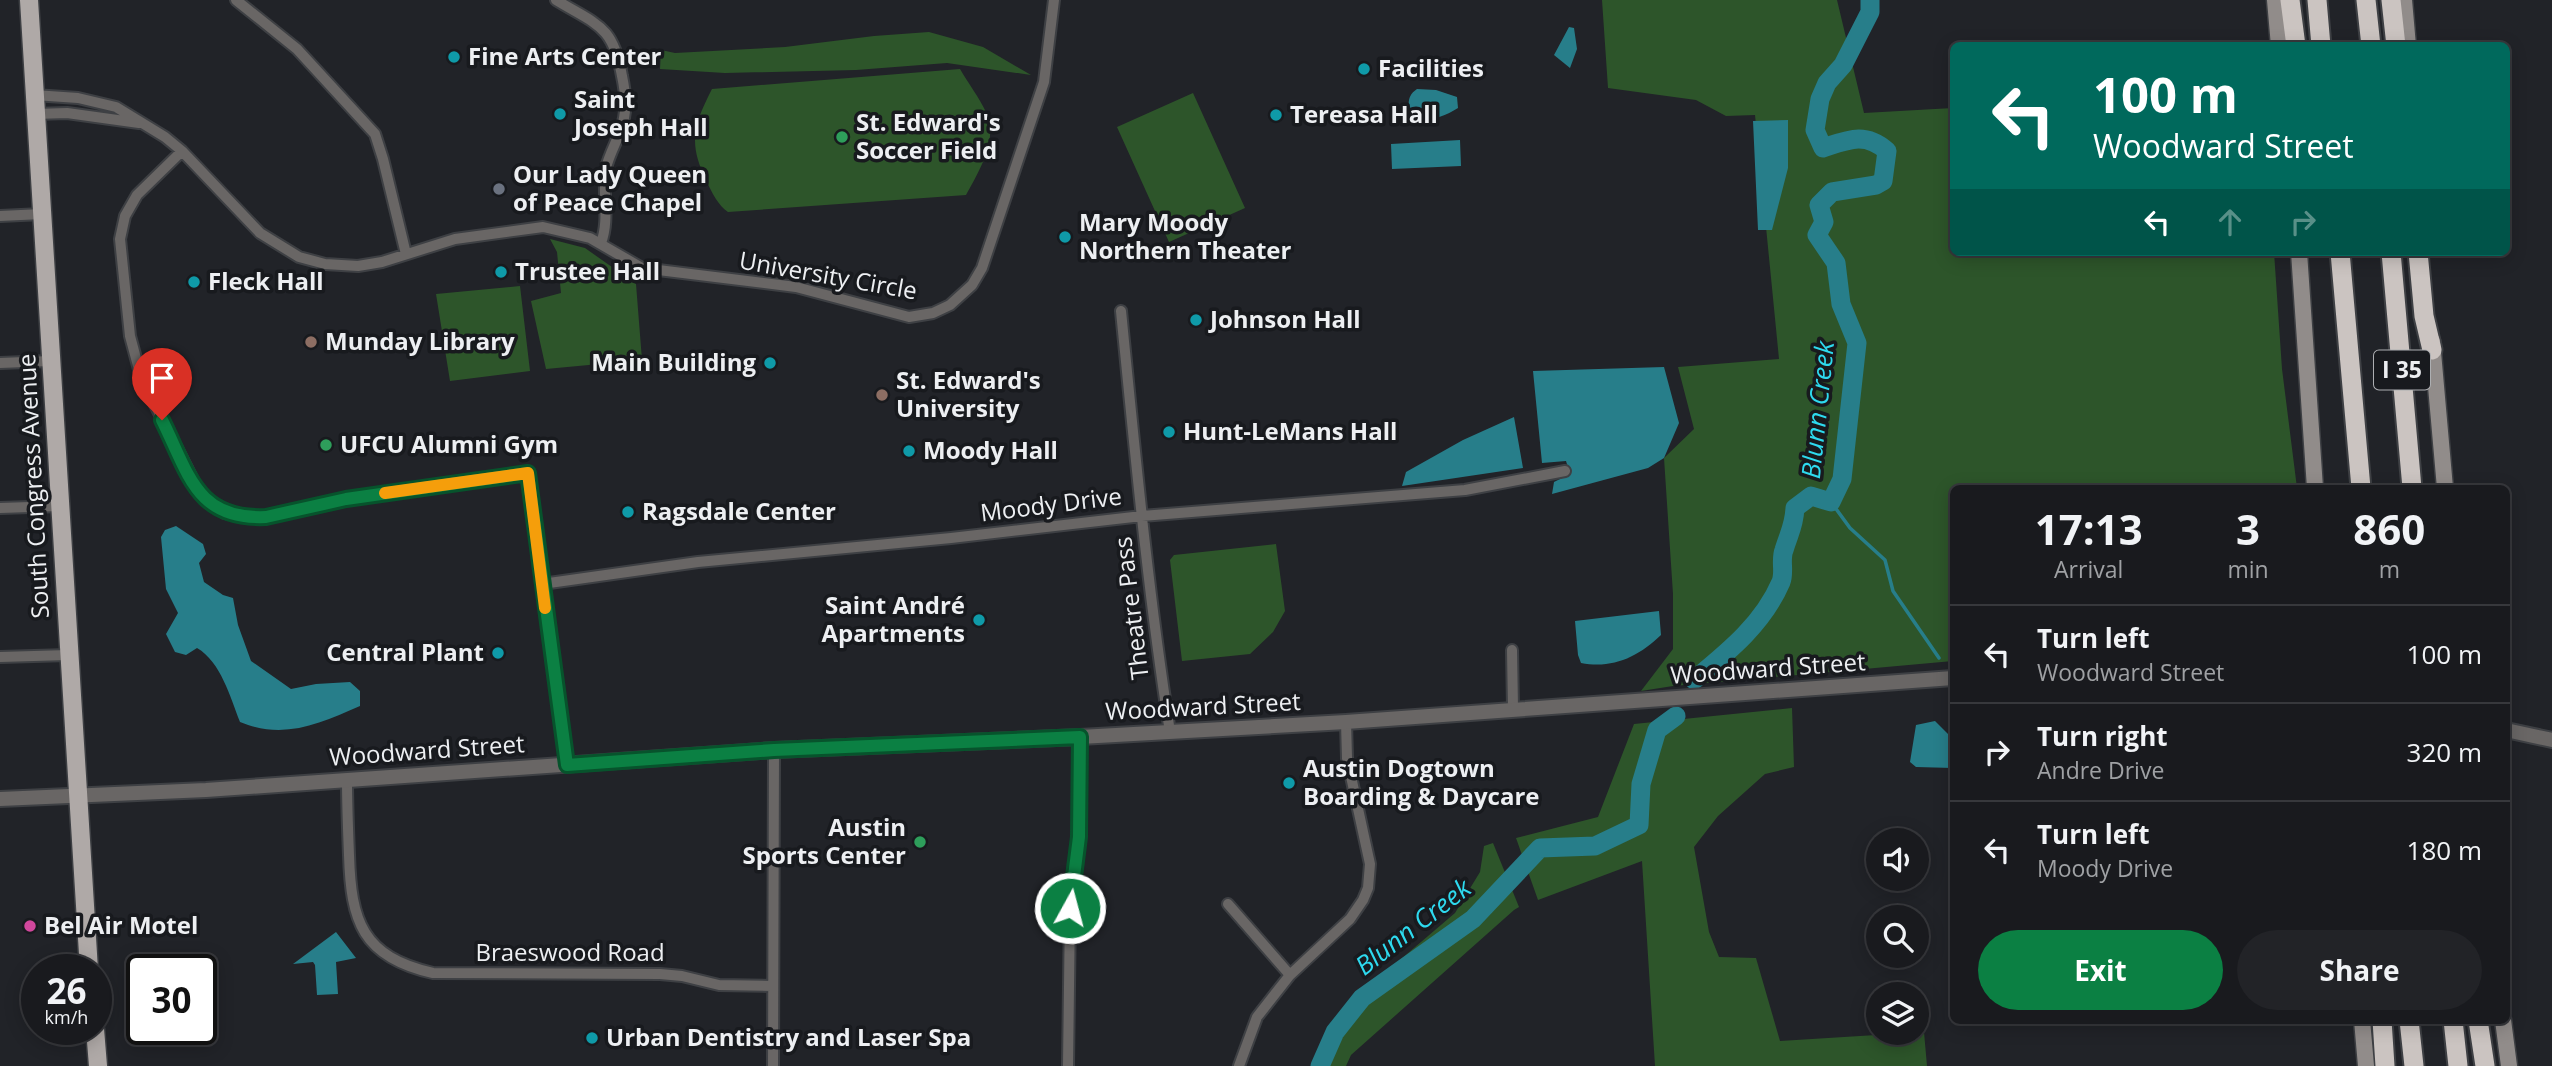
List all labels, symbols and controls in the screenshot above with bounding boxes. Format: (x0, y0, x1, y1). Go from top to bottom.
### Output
place label: Fine Arts Center (468, 39, 662, 72)
marker: Fine Arts Center (446, 49, 462, 65)
place label: Facilities (1378, 51, 1484, 84)
marker: Facilities (1356, 61, 1372, 77)
text: 100 m (2093, 61, 2238, 127)
icon: left (1978, 70, 2069, 161)
place label: Saint Joseph Hall (572, 82, 708, 143)
place label: Tereasa Hall (1290, 97, 1438, 130)
place label: St. Edward's Soccer Field (856, 105, 1001, 166)
marker: Saint Joseph Hall (552, 106, 568, 122)
marker: Tereasa Hall (1268, 107, 1284, 123)
text: Woodward Street (2093, 124, 2354, 167)
marker: St. Edward's Soccer Field (834, 129, 850, 145)
place label: Our Lady Queen of Peace Chapel (513, 157, 707, 218)
marker: Our Lady Queen of Peace Chapel (491, 181, 507, 197)
icon: left (2138, 203, 2176, 241)
icon: ahead (2211, 203, 2249, 241)
icon: right (2284, 203, 2322, 241)
place label: Mary Moody Northern Theater (1079, 205, 1291, 266)
marker: Mary Moody Northern Theater (1057, 229, 1073, 245)
street label: University Circle (737, 243, 920, 306)
place label: Trustee Hall (515, 254, 660, 287)
place label: Fleck Hall (208, 264, 324, 297)
marker: Trustee Hall (493, 264, 509, 280)
marker: Fleck Hall (186, 274, 202, 290)
place label: Johnson Hall (1208, 302, 1361, 335)
marker: Johnson Hall (1188, 312, 1204, 328)
place label: Munday Library (325, 324, 515, 357)
marker: Munday Library (303, 334, 319, 350)
water label: Blunn Creek (1792, 338, 1842, 480)
place label: Main Building (591, 345, 756, 378)
pin (132, 348, 192, 420)
road number: I 35 (2374, 350, 2430, 390)
street label: South Congress Avenue (9, 353, 56, 619)
marker: Main Building (762, 355, 778, 371)
icon: arrive (143, 359, 181, 397)
place label: St. Edward's University (896, 363, 1041, 424)
marker: St. Edward's University (874, 387, 890, 403)
place label: Hunt-LeMans Hall (1183, 414, 1397, 447)
marker: Hunt-LeMans Hall (1161, 424, 1177, 440)
place label: UFCU Alumni Gym (340, 427, 558, 460)
place label: Moody Hall (923, 433, 1058, 466)
marker: UFCU Alumni Gym (318, 437, 334, 453)
marker: Moody Hall (901, 443, 917, 459)
street label: Moody Drive (978, 478, 1123, 529)
place label: Ragsdale Center (642, 494, 836, 527)
text: 17:13 (2035, 500, 2143, 557)
text: 3 (2236, 500, 2260, 557)
text: 860 (2353, 500, 2425, 557)
marker: Ragsdale Center (620, 504, 636, 520)
street label: Theatre Pass (1105, 535, 1156, 681)
text: Arrival (2054, 553, 2123, 585)
text: min (2227, 553, 2269, 585)
text: m (2379, 553, 2400, 585)
place label: Saint André Apartments (822, 588, 965, 649)
marker: Saint André Apartments (971, 612, 987, 628)
text: Turn left (2037, 620, 2149, 656)
place label: Central Plant (326, 635, 484, 668)
icon: left (1978, 635, 2016, 673)
text: 100 m (2407, 636, 2482, 672)
street label: Woodward Street (1669, 644, 1867, 691)
marker: Central Plant (490, 645, 506, 661)
text: Woodward Street (2037, 656, 2224, 688)
street label: Woodward Street (1104, 684, 1301, 727)
text: Turn right (2037, 718, 2168, 754)
street label: Woodward Street (328, 726, 526, 773)
icon: right (1978, 733, 2016, 771)
text: 320 m (2407, 734, 2482, 770)
place label: Austin Dogtown Boarding & Daycare (1303, 751, 1540, 812)
text: Andre Drive (2037, 754, 2164, 786)
marker: Austin Dogtown Boarding & Daycare (1281, 775, 1297, 791)
place label: Austin Sports Center (743, 810, 906, 871)
text: Turn left (2037, 816, 2149, 852)
map controls (1866, 828, 1929, 1045)
button: sound (1866, 828, 1929, 891)
icon: left (1978, 831, 2016, 869)
text: 180 m (2407, 832, 2482, 868)
marker: Austin Sports Center (912, 834, 928, 850)
text: Moody Drive (2037, 852, 2173, 884)
water label: Blunn Creek (1347, 869, 1479, 983)
position arrow (1033, 871, 1107, 945)
button: search (1866, 905, 1929, 968)
place label: Bel Air Motel (44, 908, 198, 941)
marker: Bel Air Motel (22, 918, 38, 934)
button: Exit (1978, 930, 2223, 1010)
button: Share (2237, 930, 2482, 1010)
street label: Braeswood Road (475, 935, 665, 968)
speed limit sign: 30 (126, 954, 217, 1045)
text: 26 (46, 967, 87, 1014)
button: layers (1866, 982, 1929, 1045)
text: km/h (45, 1005, 88, 1029)
place label: Urban Dentistry and Laser Spa (606, 1020, 971, 1053)
marker: Urban Dentistry and Laser Spa (584, 1030, 600, 1046)

